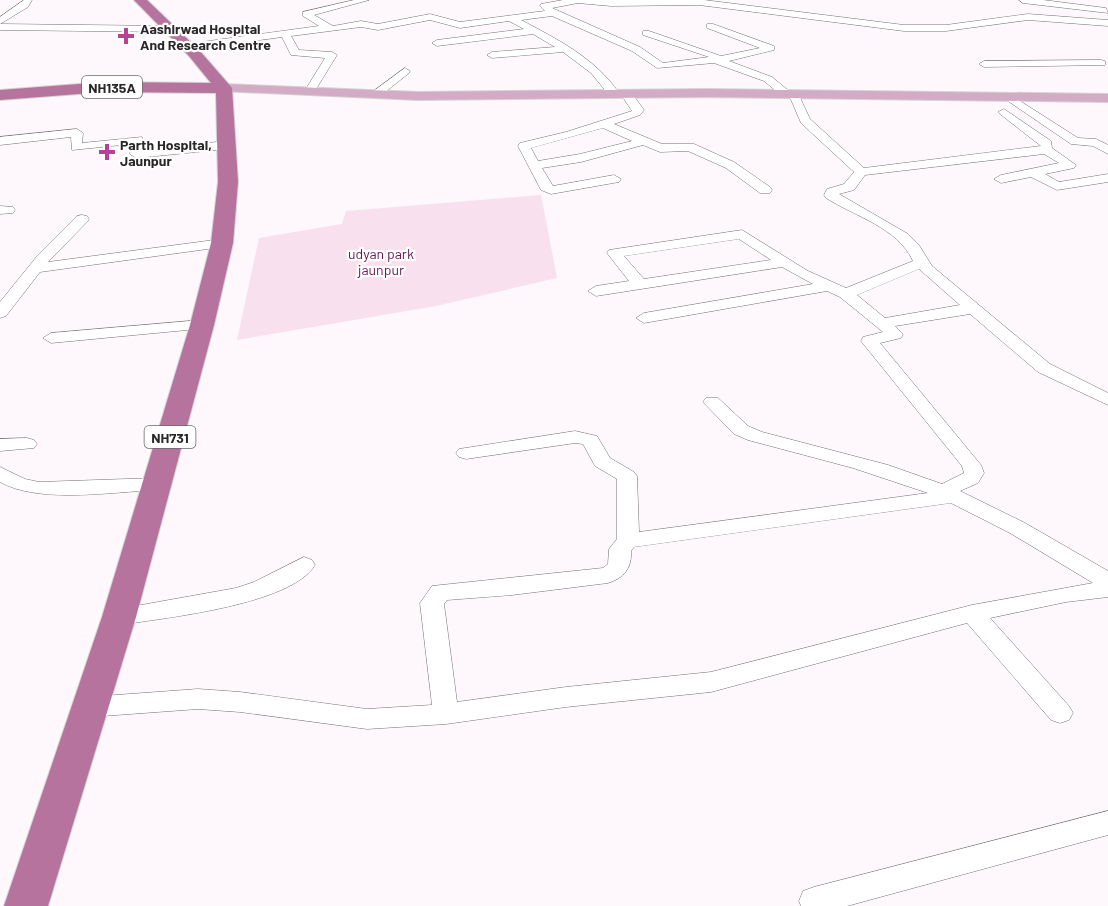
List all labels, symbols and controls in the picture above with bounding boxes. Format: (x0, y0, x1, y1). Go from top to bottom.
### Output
place label: Aashirwad Hospital And Research Centre (140, 20, 271, 53)
marker: Aashirwad Hospital And Research Centre (117, 27, 135, 45)
road number: NH135A (82, 76, 142, 98)
place label: Parth Hospital, Jaunpur (120, 136, 212, 169)
marker: Parth Hospital, Jaunpur (98, 143, 116, 161)
park label: udyan park jaunpur (348, 245, 414, 278)
road number: NH731 (144, 426, 195, 448)

